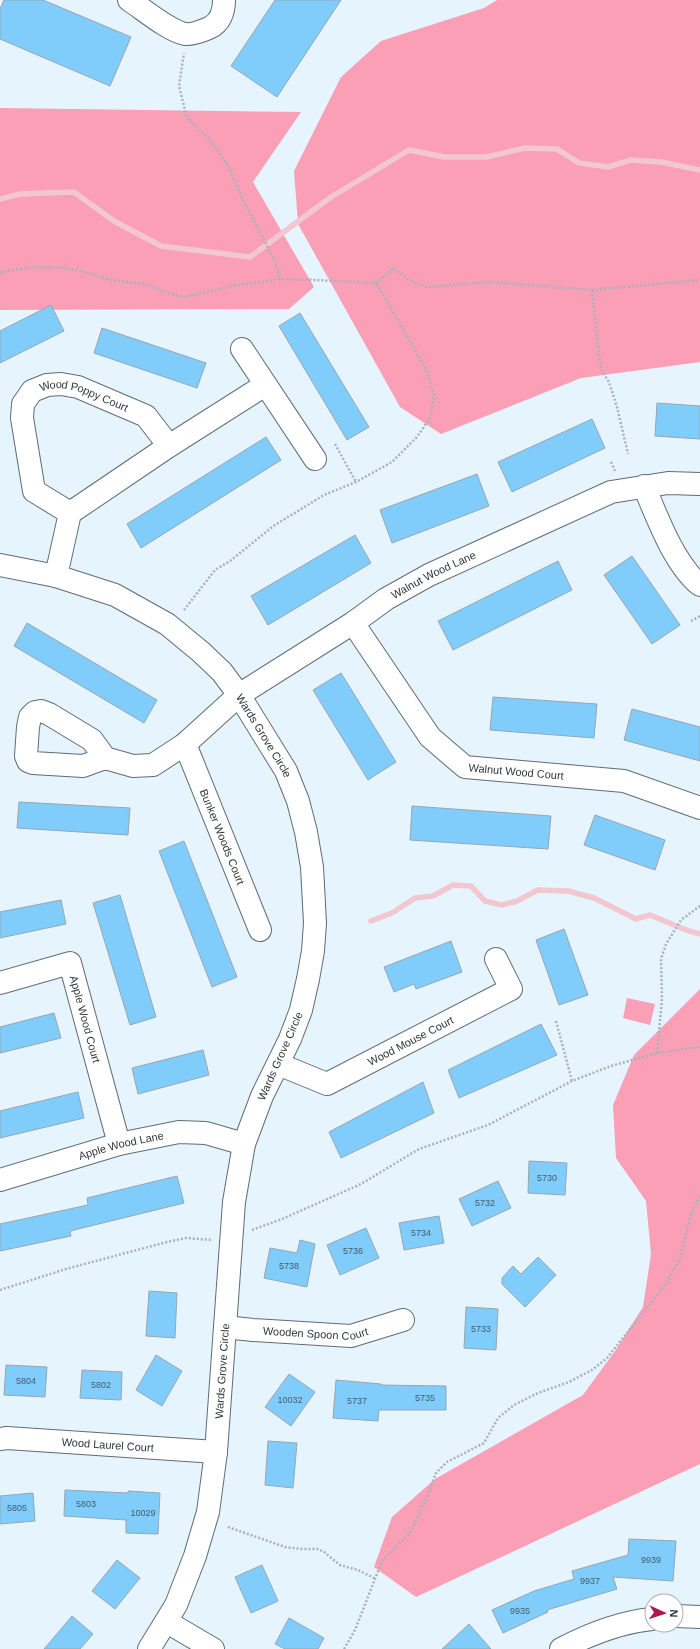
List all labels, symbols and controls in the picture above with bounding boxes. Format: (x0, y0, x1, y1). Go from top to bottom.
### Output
street label: Wood Poppy Court (38, 378, 130, 414)
street label: Walnut Wood Lane (389, 549, 478, 601)
street label: Wards Grove Circle (234, 692, 294, 779)
street label: Walnut Wood Court (468, 761, 564, 782)
street label: Bunker Woods Court (198, 787, 247, 886)
street label: Apple Wood Court (68, 974, 103, 1064)
street label: Wards Grove Circle (255, 1010, 305, 1102)
street label: Wood Mouse Court (366, 1014, 455, 1068)
street label: Apple Wood Lane (77, 1129, 165, 1162)
house number: 5730 (537, 1173, 557, 1183)
house number: 5732 (475, 1198, 495, 1208)
house number: 5734 (411, 1228, 431, 1238)
house number: 5736 (343, 1246, 363, 1256)
house number: 5738 (279, 1261, 299, 1271)
street label: Wards Grove Circle (213, 1323, 231, 1419)
house number: 5733 (471, 1324, 491, 1334)
street label: Wooden Spoon Court (263, 1325, 370, 1342)
house number: 5804 (16, 1376, 36, 1386)
house number: 5802 (91, 1380, 111, 1390)
house number: 5735 (415, 1393, 435, 1403)
house number: 10032 (277, 1395, 303, 1405)
house number: 5737 (347, 1396, 367, 1406)
street label: Wood Laurel Court (61, 1436, 154, 1454)
house number: 5803 (76, 1499, 96, 1509)
house number: 5805 (7, 1503, 27, 1513)
house number: 10029 (130, 1508, 156, 1518)
house number: 9939 (641, 1555, 661, 1565)
house number: 9937 (580, 1576, 600, 1586)
north arrow (644, 1593, 684, 1633)
house number: 9935 (510, 1606, 530, 1616)
text: N (668, 1609, 680, 1618)

